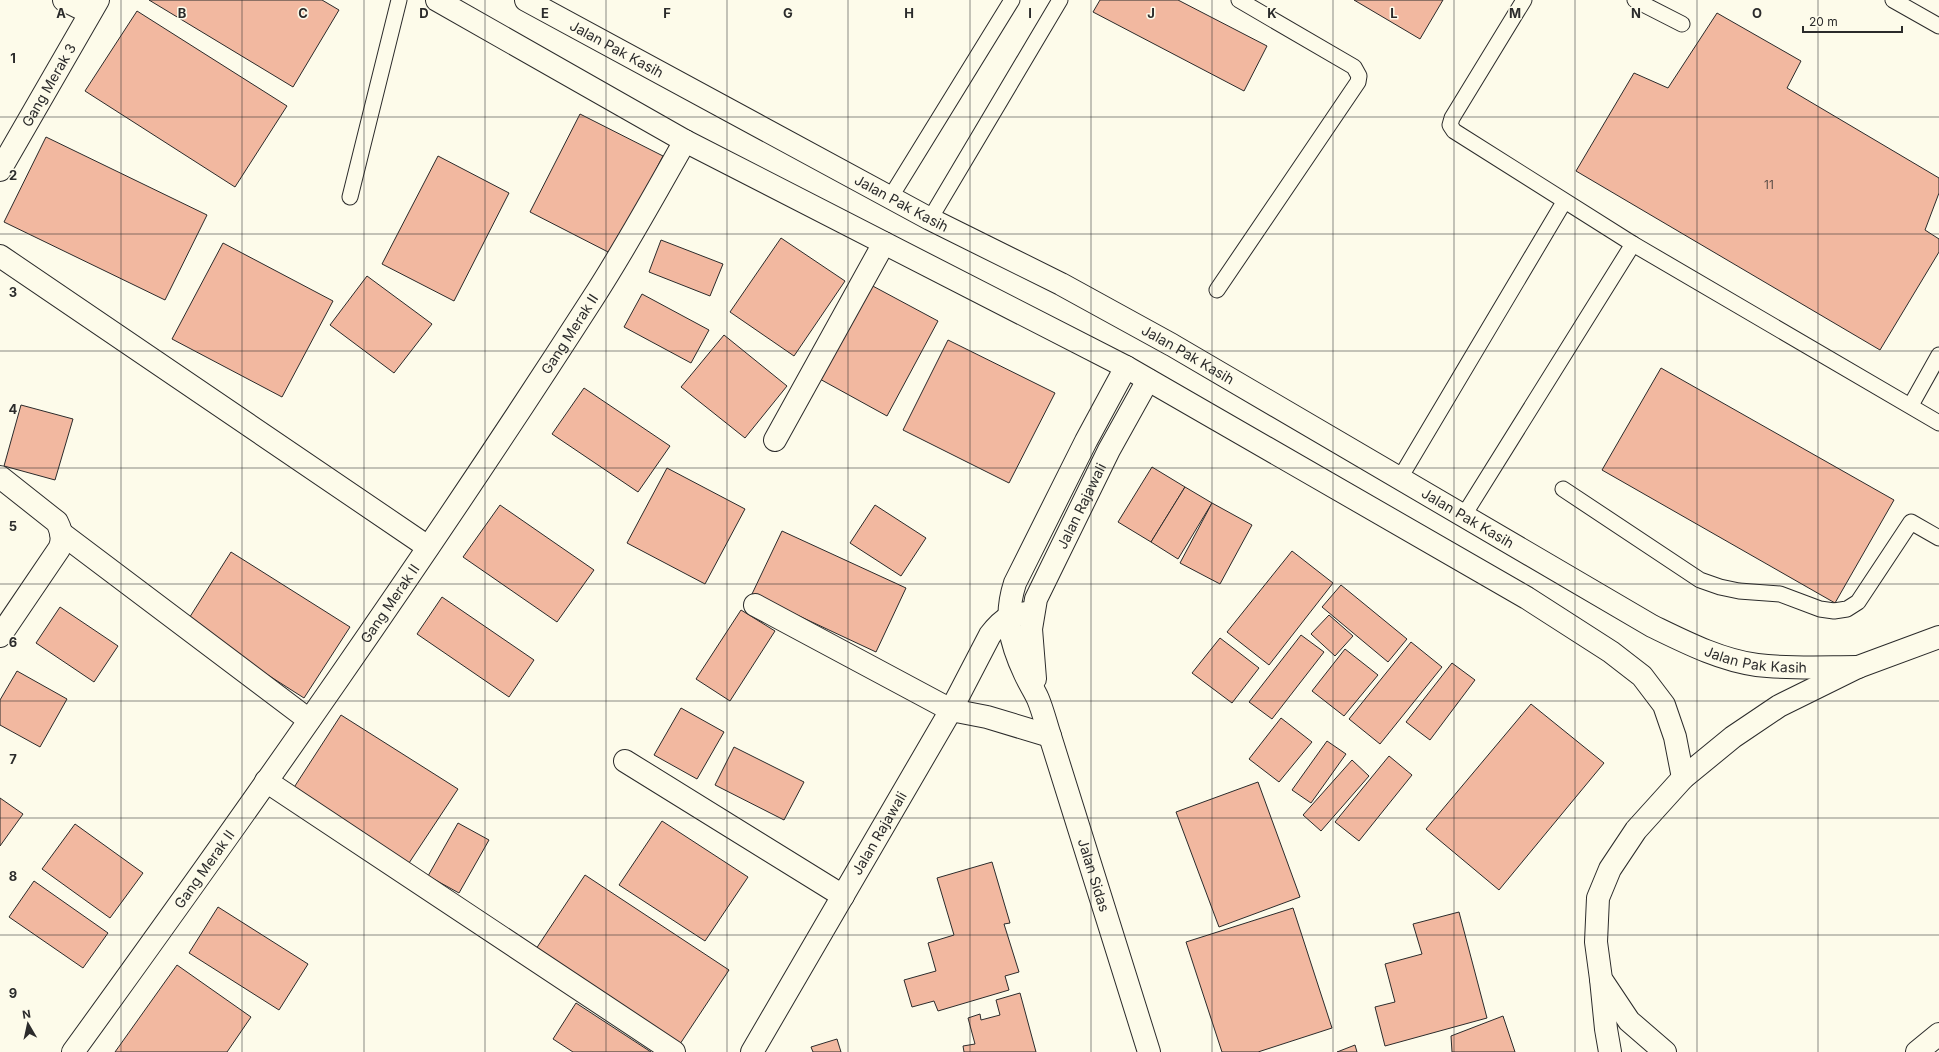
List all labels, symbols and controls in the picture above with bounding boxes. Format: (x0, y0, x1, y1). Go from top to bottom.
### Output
text: A (56, 5, 66, 21)
text: B (178, 5, 187, 21)
text: C (298, 5, 308, 21)
text: D (419, 5, 429, 21)
text: E (541, 5, 549, 21)
text: F (663, 5, 671, 21)
text: G (783, 5, 793, 21)
text: H (904, 5, 914, 21)
text: I (1028, 5, 1032, 21)
text: J (1147, 5, 1155, 21)
text: K (1267, 5, 1277, 21)
text: L (1390, 5, 1398, 21)
text: M (1509, 5, 1521, 21)
text: N (1631, 5, 1641, 21)
text: O (1752, 5, 1762, 21)
scale bar (1803, 8, 1902, 34)
text: 20 m (1809, 14, 1838, 29)
street label: Jalan Pak Kasih (567, 16, 667, 81)
street label: Gang Merak 3 (18, 40, 79, 130)
text: 1 (10, 50, 16, 66)
text: 2 (9, 167, 17, 183)
street label: Jalan Pak Kasih (852, 171, 952, 235)
house number: 11 (1764, 177, 1774, 192)
text: 3 (9, 284, 17, 300)
street label: Gang Merak II (537, 291, 601, 377)
street label: Jalan Pak Kasih (1139, 321, 1238, 388)
text: 4 (9, 401, 18, 417)
street label: Jalan Rajawali (1053, 460, 1109, 552)
street label: Jalan Pak Kasih (1419, 484, 1517, 551)
text: 5 (9, 518, 17, 534)
street label: Gang Merak II (356, 561, 423, 646)
text: 6 (9, 634, 17, 650)
street label: Jalan Pak Kasih (1702, 642, 1807, 676)
text: 7 (9, 751, 17, 767)
street label: Jalan Rajawali (848, 788, 910, 878)
street label: Gang Merak II (170, 826, 238, 912)
street label: Jalan Sidas (1075, 836, 1113, 914)
text: 8 (9, 868, 17, 884)
text: 9 (9, 985, 17, 1001)
north arrow (8, 1004, 48, 1044)
text: N (21, 1007, 32, 1022)

